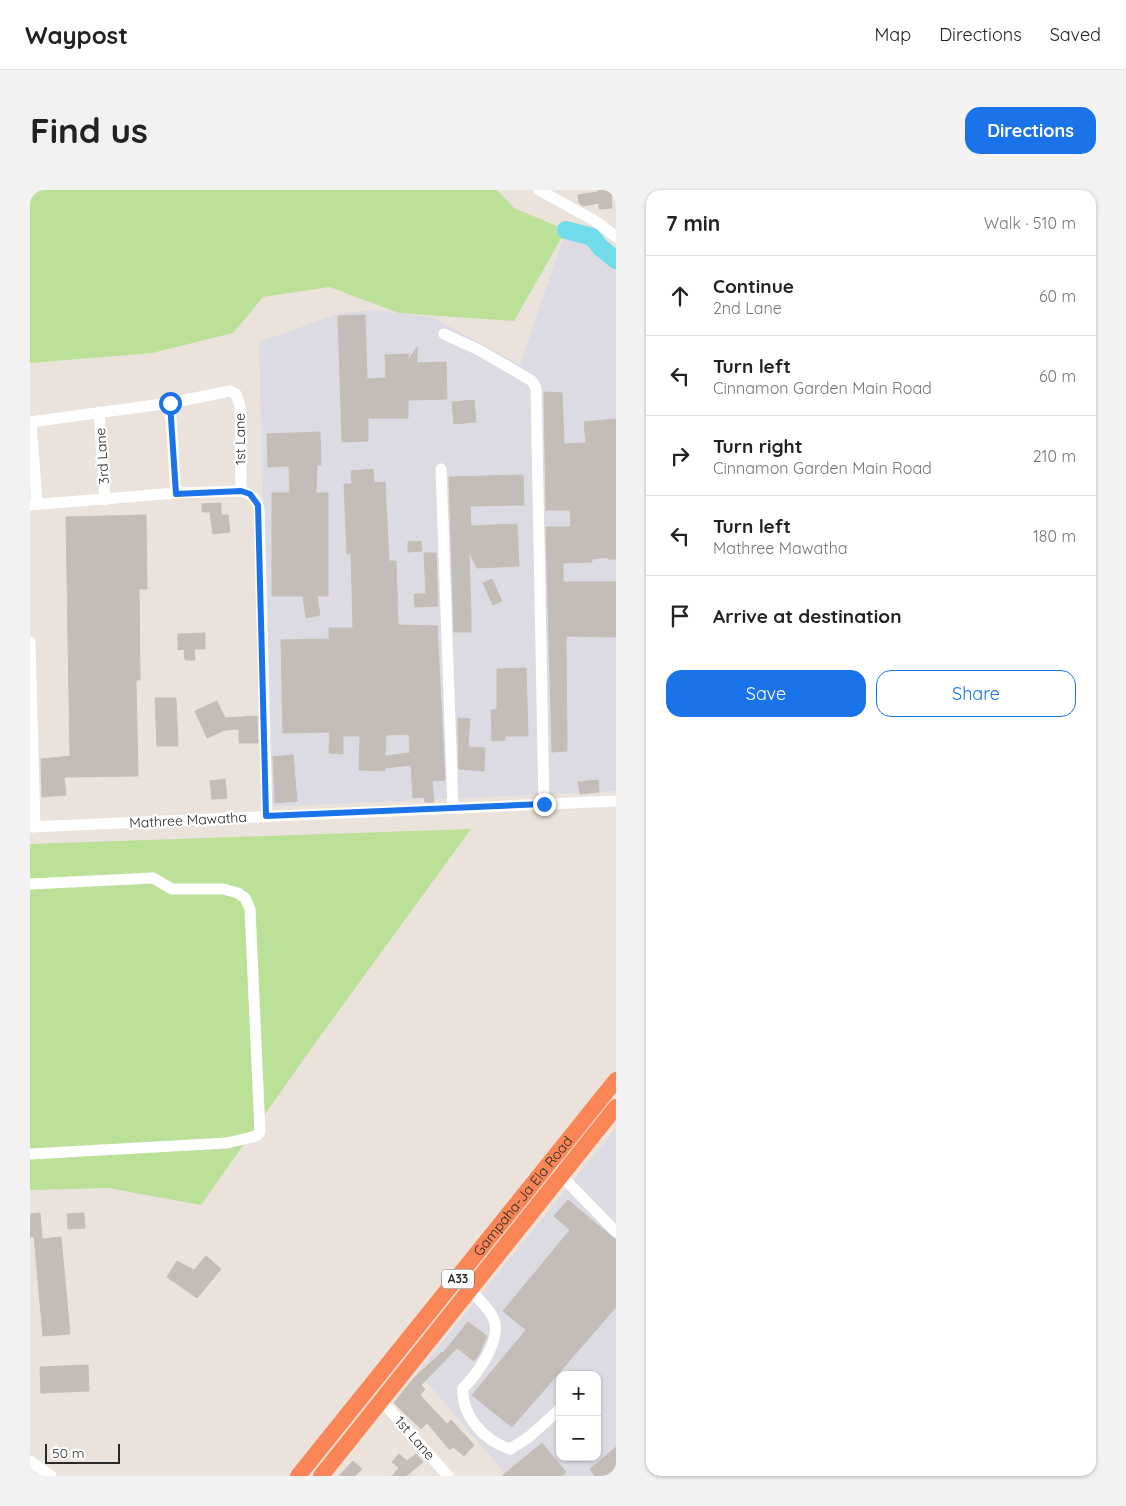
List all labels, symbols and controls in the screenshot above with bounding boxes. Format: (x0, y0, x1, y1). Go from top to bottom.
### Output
text: Waypost (25, 20, 128, 50)
text: Map (874, 23, 911, 46)
text: Directions (939, 23, 1022, 46)
text: Saved (1050, 23, 1101, 46)
button: Directions (965, 107, 1096, 154)
text: Find us (30, 108, 148, 152)
text: 7 min (666, 210, 720, 236)
text: Walk · 510 m (984, 213, 1076, 233)
text: Continue (713, 274, 794, 298)
icon: ahead (666, 282, 694, 310)
text: 60 m (1039, 286, 1076, 306)
text: 2nd Lane (713, 298, 782, 318)
text: Turn left (713, 354, 791, 378)
icon: left (666, 362, 694, 390)
text: 60 m (1039, 366, 1076, 386)
text: Cinnamon Garden Main Road (713, 378, 932, 398)
route start (159, 392, 182, 415)
street label: 1st Lane (231, 413, 249, 465)
street label: 3rd Lane (91, 427, 113, 485)
text: Turn right (713, 434, 802, 458)
icon: right (666, 442, 694, 470)
text: 210 m (1033, 446, 1076, 466)
text: Cinnamon Garden Main Road (713, 458, 932, 478)
text: Turn left (713, 514, 791, 538)
icon: left (666, 522, 694, 550)
text: 180 m (1033, 526, 1076, 546)
text: Mathree Mawatha (713, 538, 848, 558)
icon: arrive (666, 602, 694, 630)
text: Arrive at destination (713, 604, 902, 628)
button: Save (666, 670, 866, 717)
button: Share (876, 670, 1076, 717)
route end (533, 793, 556, 816)
street label: Mathree Mawatha (129, 808, 247, 832)
street label: Gampaha-Ja Ela Road (469, 1132, 576, 1260)
road number: A33 (442, 1270, 474, 1288)
map controls (556, 1371, 601, 1461)
button: + (556, 1371, 601, 1416)
street label: 1st Lane (391, 1412, 439, 1464)
button: − (556, 1416, 601, 1461)
scale bar (45, 1441, 120, 1464)
text: 50 m (52, 1444, 85, 1462)

